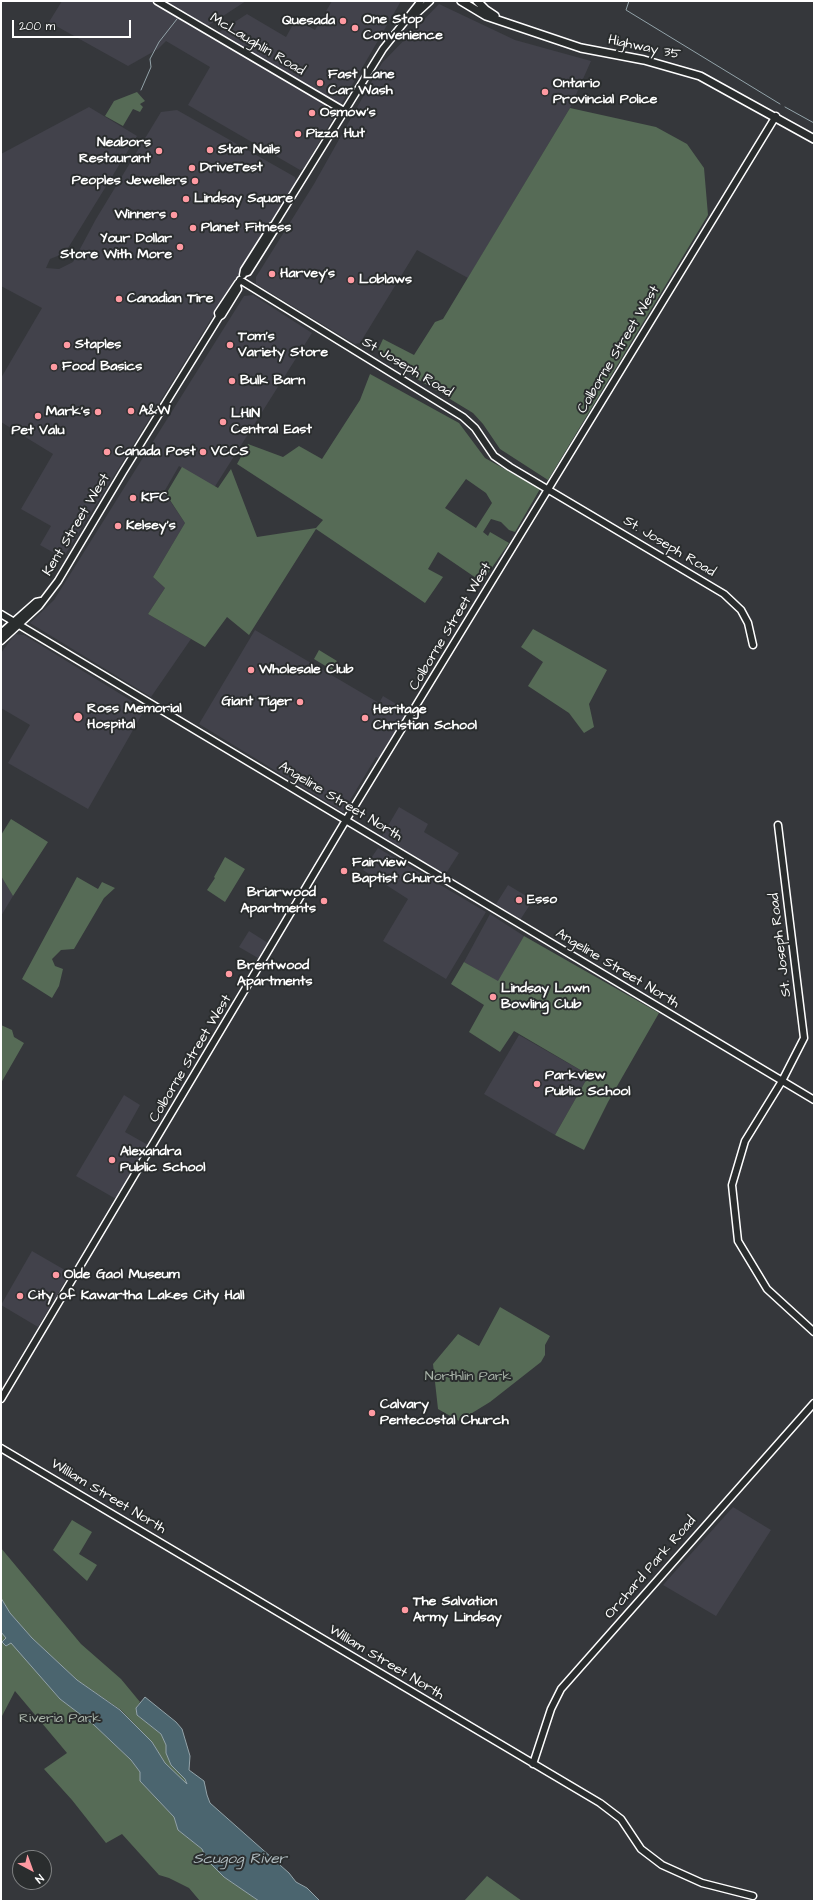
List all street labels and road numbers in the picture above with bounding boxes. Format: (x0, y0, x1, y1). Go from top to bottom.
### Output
street label: McLaughlin Road (207, 10, 307, 80)
street label: Highway 35 (606, 32, 682, 64)
street label: Colborne Street West (574, 283, 664, 417)
street label: St Joseph Road (359, 334, 455, 402)
street label: Kent Street West (40, 471, 114, 579)
street label: St. Joseph Road (620, 513, 718, 581)
street label: Colborne Street West (406, 560, 496, 694)
street label: Angeline Street North (275, 758, 405, 846)
street label: St. Joseph Road (766, 892, 796, 998)
street label: Angeline Street North (552, 925, 682, 1013)
street label: Colborne Street West (146, 992, 236, 1126)
street label: William Street North (47, 1456, 169, 1538)
street label: Orchard Park Road (602, 1513, 700, 1623)
street label: William Street North (325, 1622, 447, 1704)

